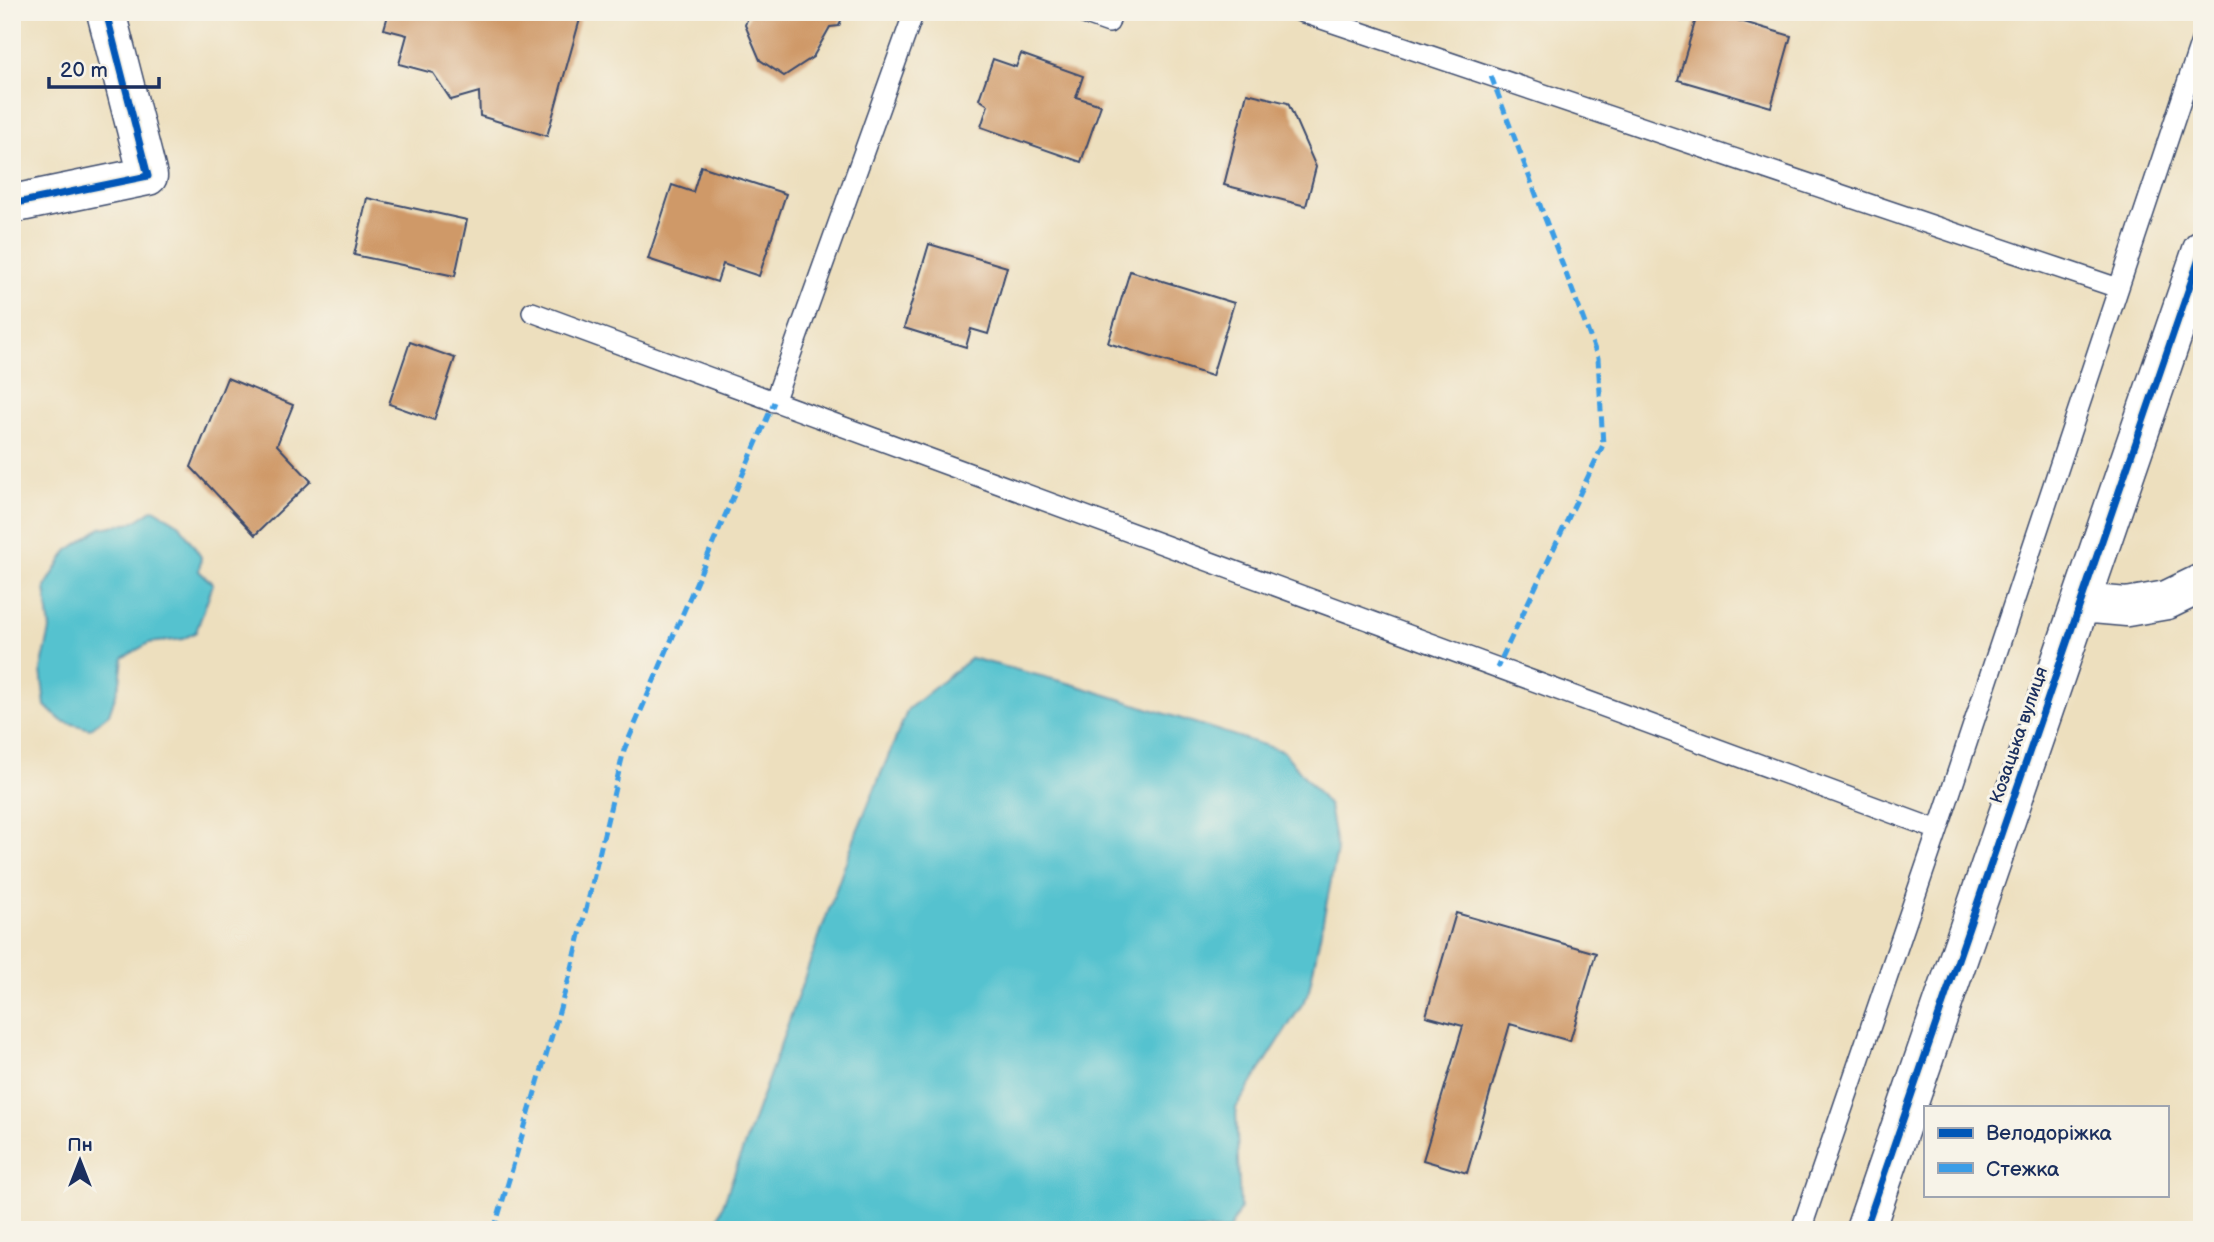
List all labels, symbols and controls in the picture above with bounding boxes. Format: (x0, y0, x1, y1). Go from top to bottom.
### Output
scale bar (49, 46, 159, 90)
text: 20 m (60, 58, 108, 83)
street label: Козацька вулиця (1986, 664, 2052, 806)
legend (1924, 1106, 2168, 1196)
text: Велодоріжка (1986, 1121, 2113, 1146)
north arrow (46, 1126, 116, 1196)
text: Пн (67, 1134, 93, 1157)
text: Стежка (1986, 1157, 2060, 1182)

